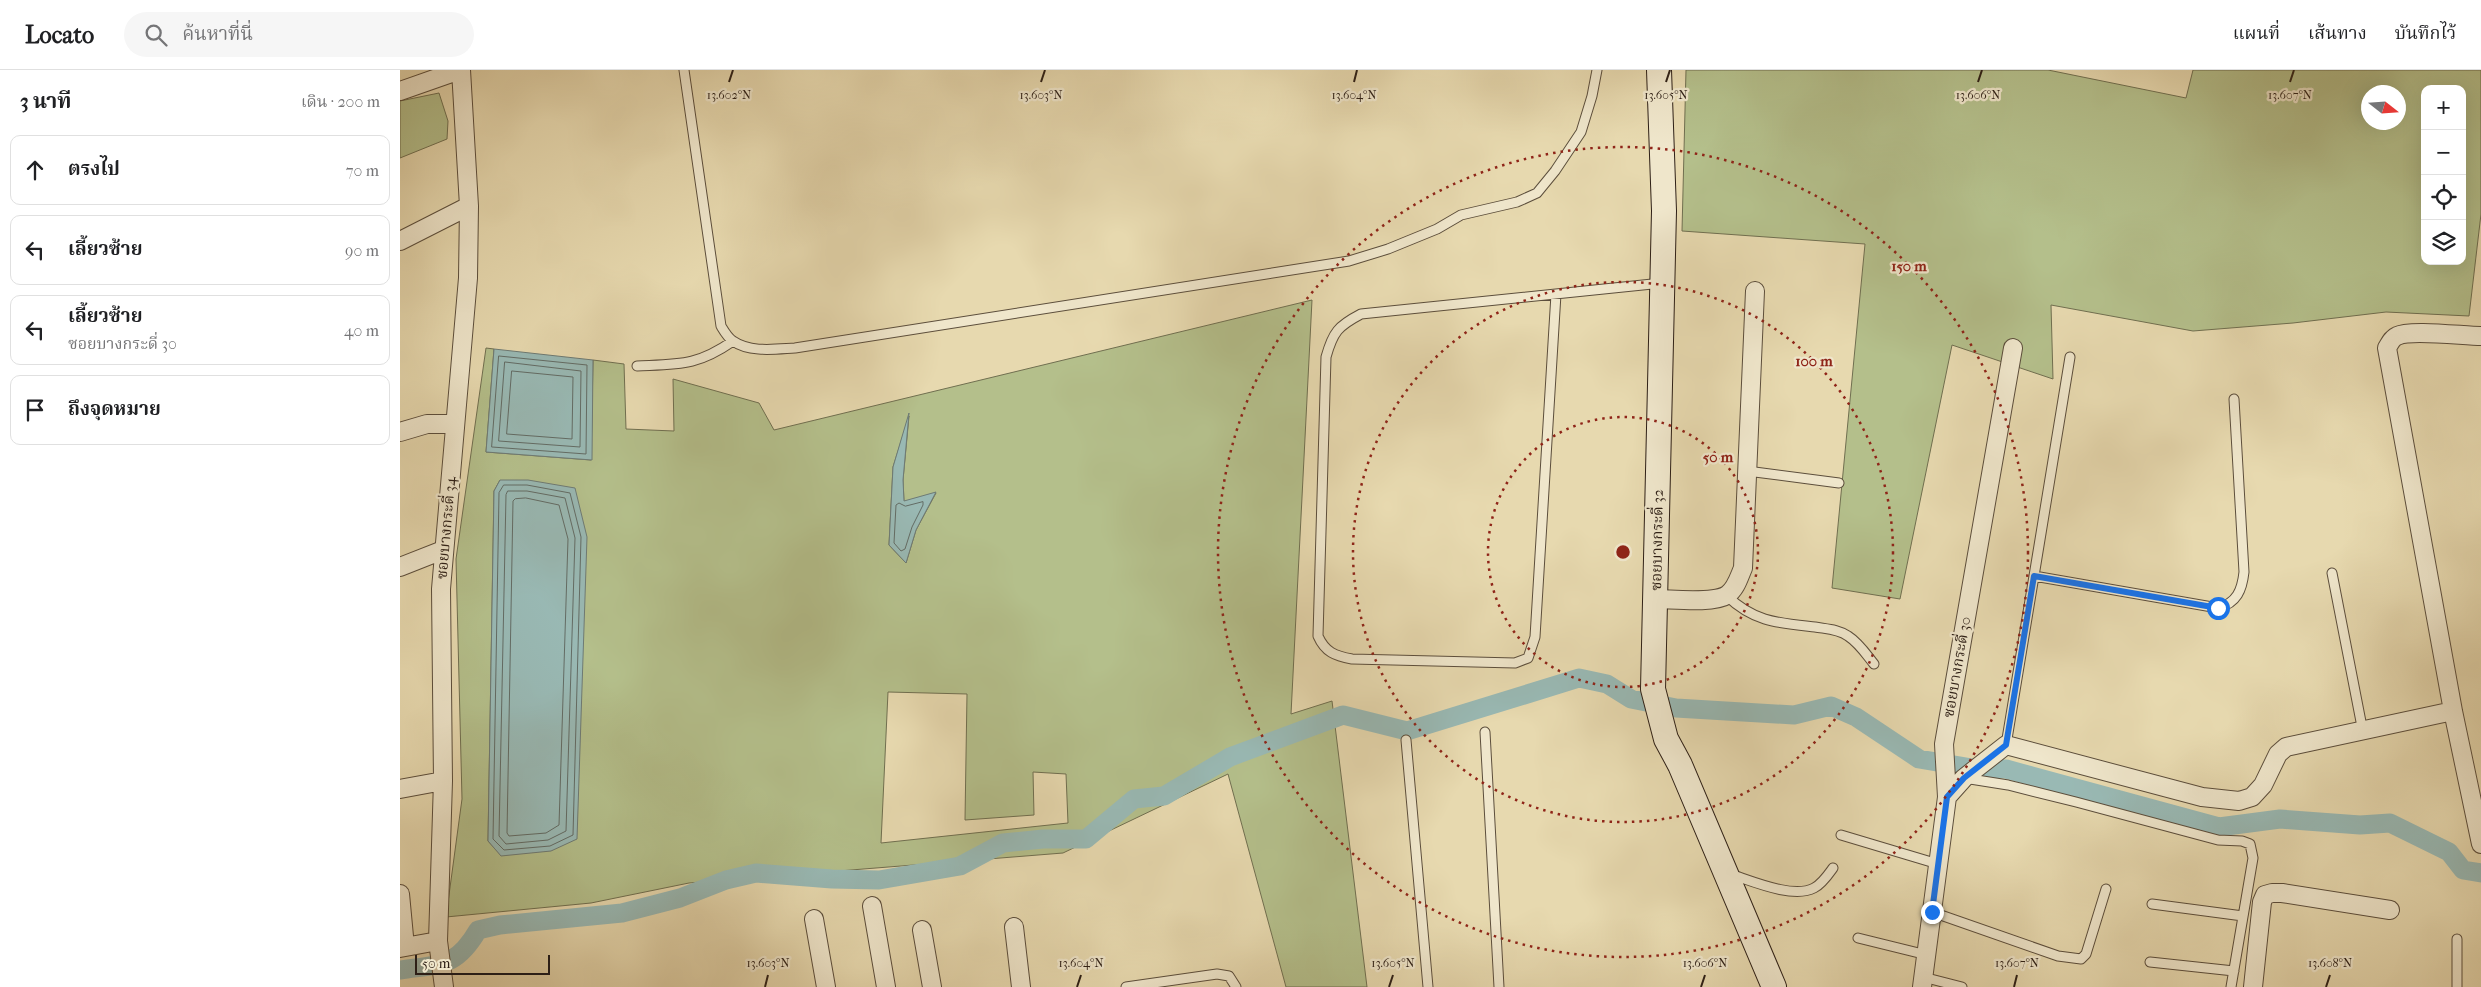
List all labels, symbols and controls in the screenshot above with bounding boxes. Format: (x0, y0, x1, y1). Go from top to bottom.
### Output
search box (124, 12, 474, 57)
text: Locato (25, 21, 94, 49)
icon: search (142, 21, 170, 49)
text: ค้นหาที่นี่ (182, 23, 253, 45)
text: แผนที่ (2233, 23, 2280, 44)
text: เส้นทาง (2308, 23, 2367, 44)
text: บันทึกไว้ (2395, 23, 2456, 44)
north arrow (2361, 85, 2406, 130)
map controls (2421, 85, 2466, 265)
button: + (2421, 85, 2466, 130)
text: 13.602°N (707, 88, 751, 102)
text: 13.603°N (1019, 88, 1063, 102)
text: 13.604°N (1331, 88, 1377, 102)
text: 13.605°N (1644, 88, 1688, 102)
text: 13.606°N (1956, 88, 2000, 102)
text: 13.607°N (2268, 88, 2312, 102)
text: 3 นาที (20, 89, 72, 113)
text: เดิน · 200 m (301, 92, 380, 111)
button: − (2421, 130, 2466, 175)
icon: ahead (21, 156, 49, 184)
text: ตรงไป (68, 158, 120, 180)
text: 70 m (346, 161, 379, 180)
button: locate (2421, 175, 2466, 220)
button: layers (2421, 220, 2466, 265)
icon: left (21, 236, 49, 264)
text: เลี้ยวซ้าย (68, 238, 142, 260)
text: 90 m (345, 241, 379, 260)
text: 150 m (1891, 257, 1927, 275)
text: เลี้ยวซ้าย (68, 305, 142, 327)
icon: left (21, 316, 49, 344)
text: 40 m (344, 321, 379, 340)
text: ซอยบางกระดี่ 30 (68, 334, 177, 353)
text: 100 m (1795, 352, 1833, 370)
icon: arrive (21, 396, 49, 424)
text: ถึงจุดหมาย (68, 398, 161, 420)
text: 50 m (1703, 448, 1734, 466)
street label: ซอยบางกระดี่ 34 (431, 475, 460, 580)
street label: ซอยบางกระดี่ 32 (1645, 489, 1667, 591)
centre of rings (1614, 543, 1632, 561)
route start (2207, 597, 2230, 620)
street label: ซอยบางกระดี่ 30 (1937, 615, 1975, 719)
route end (1921, 901, 1944, 924)
scale bar (415, 952, 550, 975)
text: 50 m (422, 955, 450, 972)
text: 13.603°N (746, 956, 790, 970)
text: 13.604°N (1058, 956, 1104, 970)
text: 13.605°N (1371, 956, 1415, 970)
text: 13.606°N (1683, 956, 1727, 970)
text: 13.607°N (1995, 956, 2039, 970)
text: 13.608°N (2308, 956, 2352, 970)

